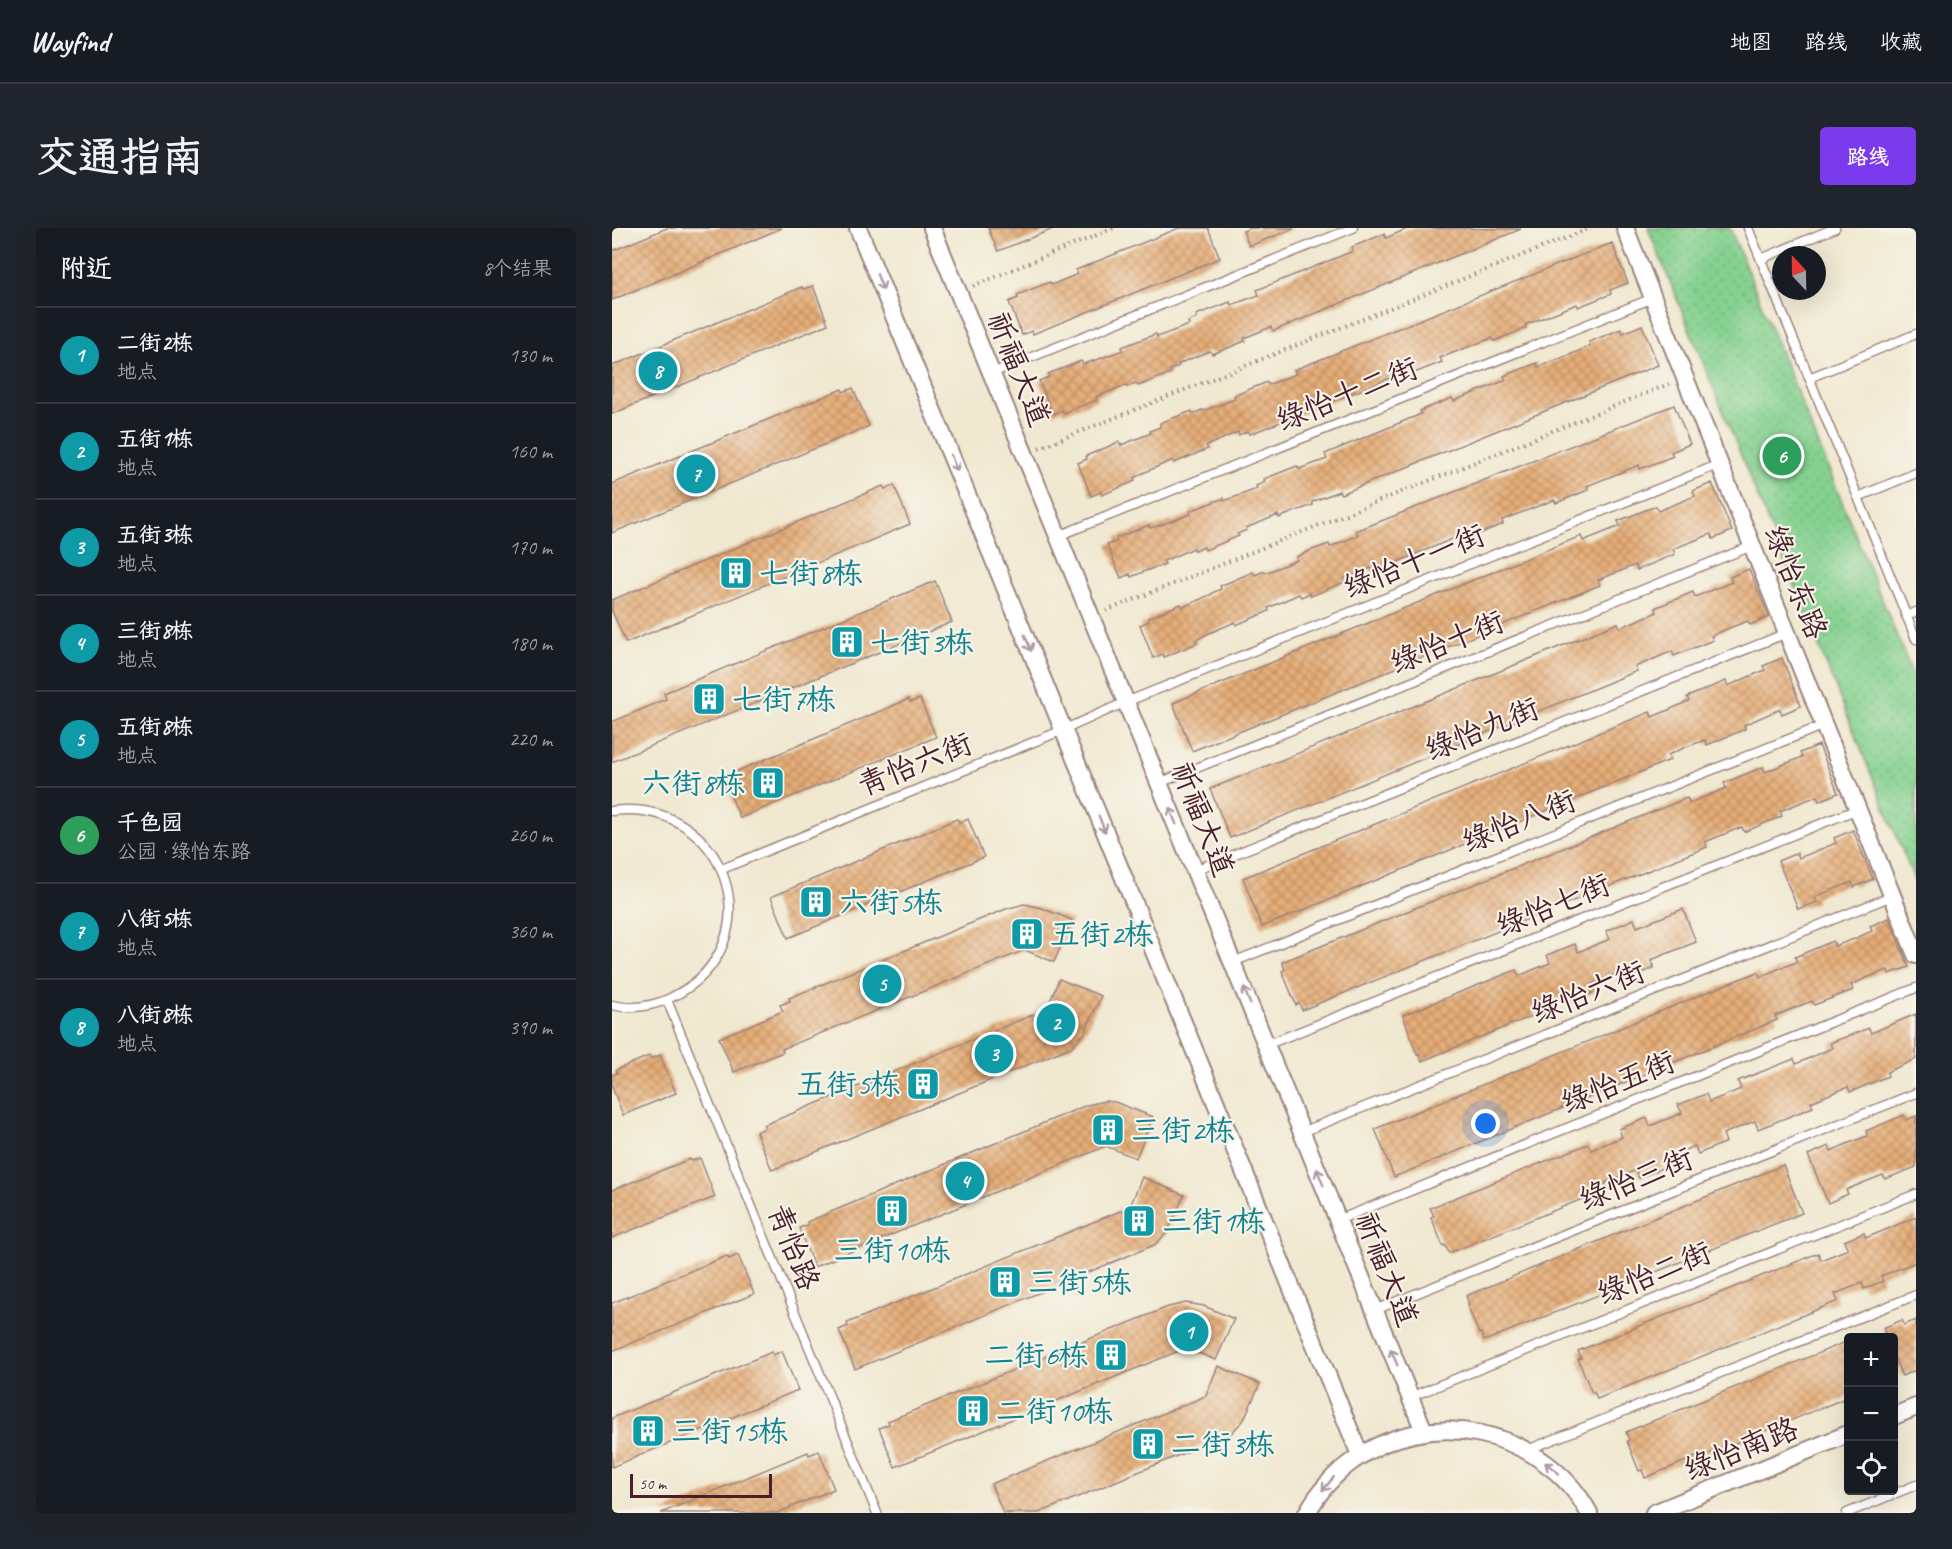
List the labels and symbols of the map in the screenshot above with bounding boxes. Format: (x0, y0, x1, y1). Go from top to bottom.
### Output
north arrow (1772, 246, 1826, 300)
one-way arrow (875, 272, 886, 291)
street label: 祈福大道 (979, 306, 1059, 432)
pin: 8 (638, 348, 678, 394)
street label: 绿怡十二街 (1270, 348, 1424, 440)
pin: 6 (1762, 434, 1802, 478)
pin: 7 (676, 452, 716, 496)
one-way arrow (949, 453, 960, 471)
street label: 绿怡十一街 (1337, 515, 1491, 607)
street label: 绿怡东路 (1756, 519, 1836, 645)
place label: 七街8栋 (759, 554, 863, 592)
building icon: 七街8栋 (718, 555, 754, 591)
street label: 绿怡十街 (1384, 602, 1510, 682)
place label: 七街3栋 (870, 623, 974, 661)
building icon: 七街3栋 (829, 624, 865, 660)
one-way arrow (1023, 633, 1034, 652)
place label: 七街7栋 (732, 680, 836, 718)
building icon: 七街7栋 (691, 681, 727, 717)
street label: 绿怡九街 (1419, 689, 1545, 769)
street label: 青怡六街 (852, 724, 978, 804)
street label: 祈福大道 (1163, 756, 1243, 882)
place label: 六街8栋 (642, 764, 745, 802)
building icon: 六街8栋 (750, 765, 786, 801)
street label: 绿怡八街 (1456, 781, 1582, 861)
one-way arrow (1167, 807, 1178, 825)
one-way arrow (1097, 814, 1108, 832)
street label: 绿怡七街 (1490, 865, 1616, 945)
place label: 六街5栋 (839, 883, 943, 921)
building icon: 六街5栋 (798, 884, 834, 920)
place label: 五街2栋 (1050, 915, 1154, 953)
building icon: 五街2栋 (1009, 916, 1045, 952)
street label: 绿怡六街 (1525, 952, 1651, 1032)
pin: 5 (862, 962, 902, 1006)
one-way arrow (1240, 987, 1251, 1006)
pin: 2 (1036, 1000, 1076, 1046)
pin: 3 (974, 1032, 1013, 1076)
street label: 绿怡五街 (1555, 1042, 1681, 1122)
place label: 五街5栋 (797, 1065, 900, 1103)
building icon: 五街5栋 (905, 1066, 941, 1102)
your location (1471, 1109, 1500, 1138)
place label: 三街2栋 (1131, 1111, 1235, 1149)
building icon: 三街2栋 (1090, 1112, 1126, 1148)
street label: 绿怡三街 (1573, 1139, 1699, 1219)
pin: 4 (946, 1158, 984, 1204)
one-way arrow (1314, 1168, 1325, 1186)
building icon: 三街10栋 (874, 1193, 910, 1229)
street label: 青怡路 (760, 1198, 828, 1296)
place label: 三街1栋 (1162, 1202, 1266, 1240)
building icon: 三街1栋 (1121, 1203, 1157, 1239)
street label: 祈福大道 (1347, 1206, 1427, 1332)
place label: 三街10栋 (834, 1231, 951, 1269)
street label: 绿怡二街 (1591, 1233, 1717, 1313)
place label: 三街5栋 (1028, 1263, 1132, 1301)
building icon: 三街5栋 (987, 1264, 1023, 1300)
pin: 1 (1170, 1310, 1208, 1354)
place label: 二街6栋 (985, 1336, 1088, 1374)
building icon: 二街6栋 (1093, 1337, 1129, 1373)
one-way arrow (1388, 1348, 1399, 1367)
place label: 二街10栋 (996, 1392, 1113, 1430)
building icon: 二街10栋 (955, 1393, 991, 1429)
street label: 绿怡南路 (1678, 1409, 1804, 1489)
place label: 三街15栋 (671, 1412, 788, 1450)
building icon: 三街15栋 (630, 1413, 666, 1449)
place label: 二街3栋 (1171, 1425, 1275, 1463)
building icon: 二街3栋 (1130, 1426, 1166, 1462)
one-way arrow (1544, 1462, 1560, 1475)
scale bar (630, 1471, 772, 1498)
one-way arrow (1321, 1476, 1334, 1492)

